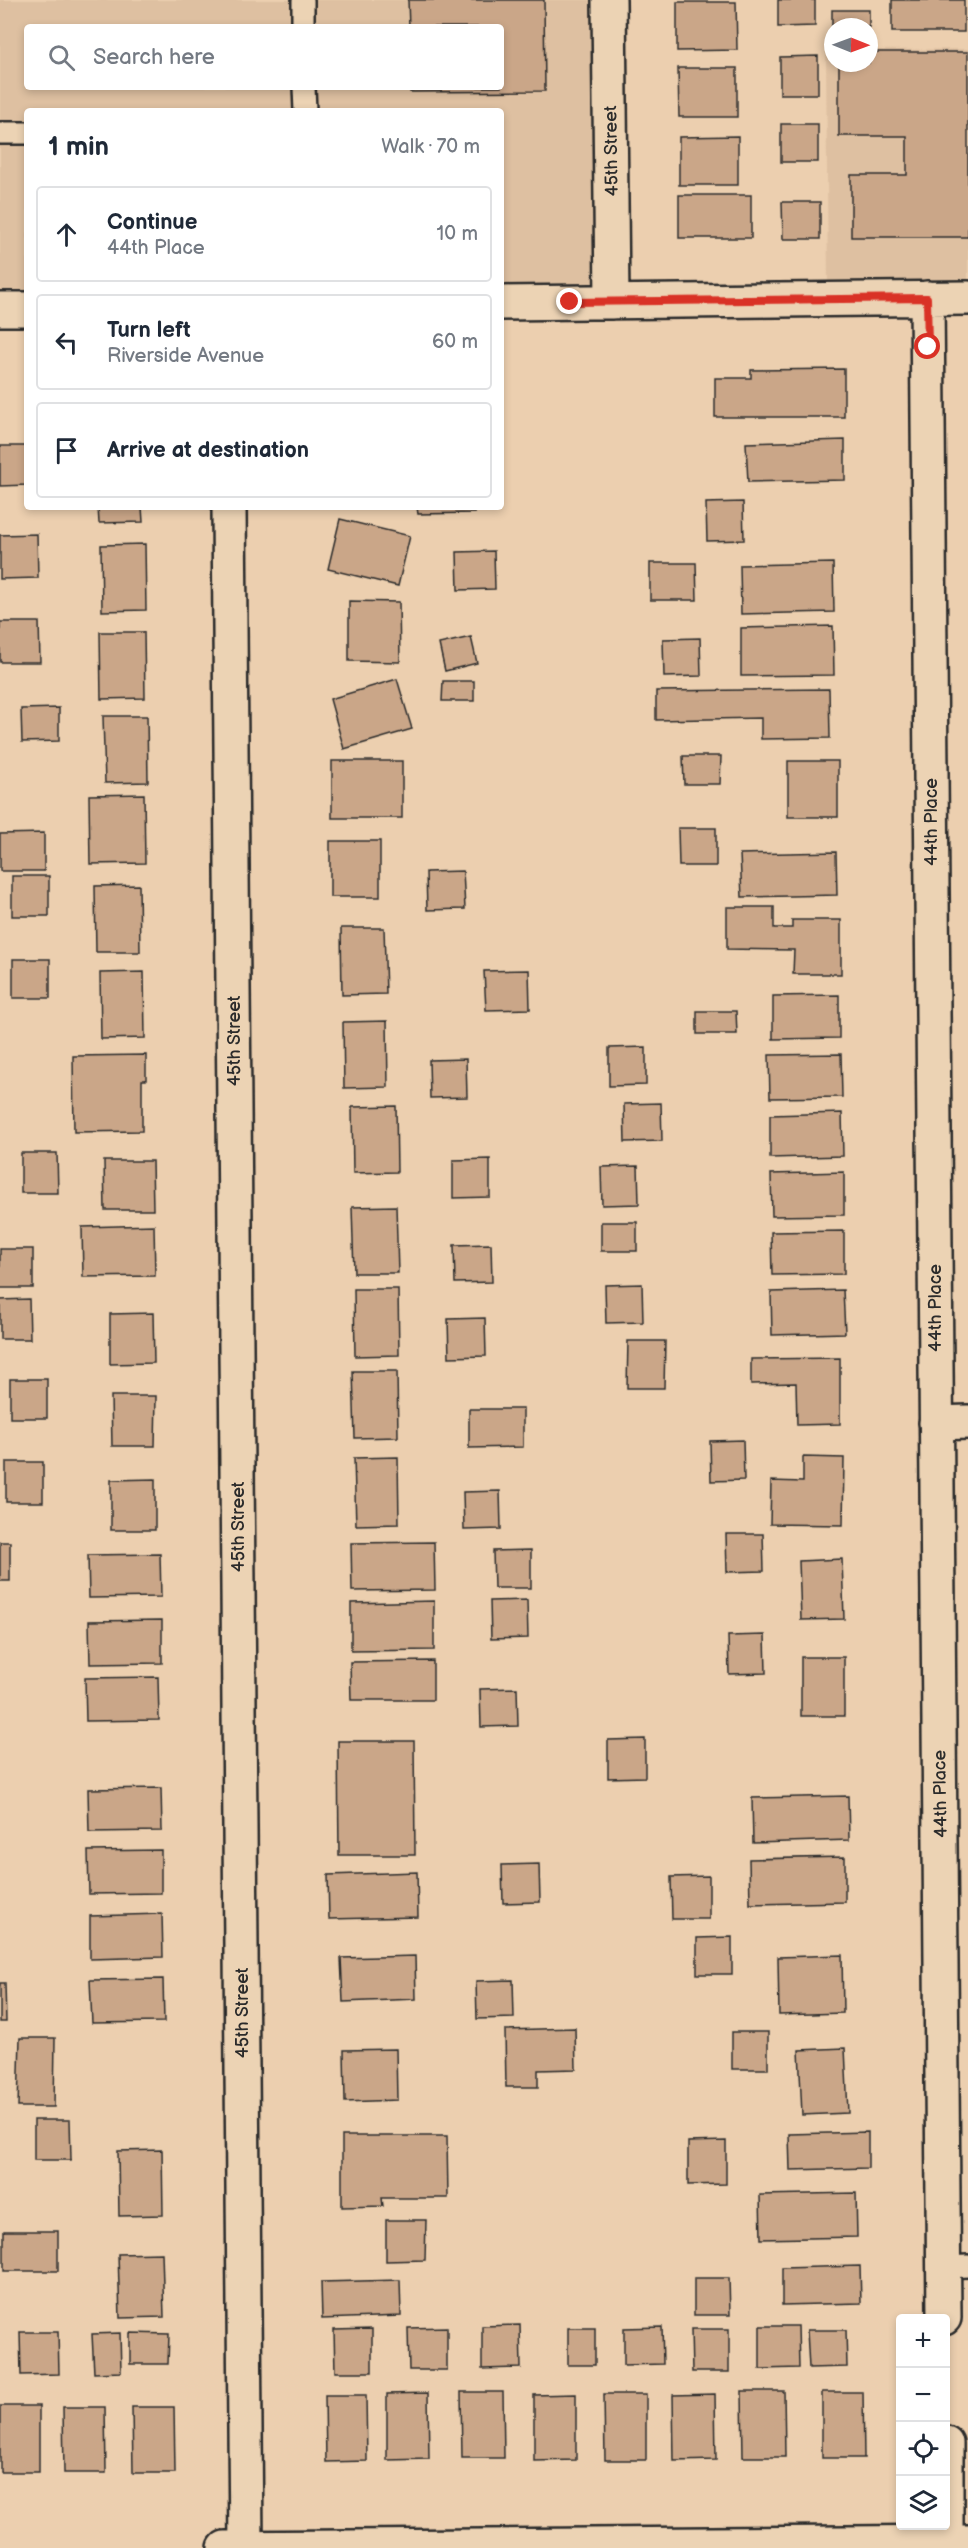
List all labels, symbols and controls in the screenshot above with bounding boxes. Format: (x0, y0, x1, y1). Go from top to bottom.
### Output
north arrow (824, 18, 878, 72)
search box (24, 24, 504, 90)
icon: search (45, 41, 78, 74)
text: Search here (93, 44, 215, 71)
street label: 45th Street (600, 105, 623, 197)
text: 1 min (48, 132, 109, 163)
text: Walk · 70 m (381, 135, 480, 159)
text: Continue (107, 209, 197, 236)
icon: ahead (50, 218, 83, 251)
text: 10 m (437, 222, 478, 246)
text: 44th Place (107, 236, 205, 260)
route end (556, 288, 582, 314)
text: Turn left (107, 317, 191, 344)
icon: left (50, 326, 83, 359)
text: 60 m (432, 330, 478, 354)
route start (914, 333, 940, 359)
text: Riverside Avenue (107, 344, 264, 368)
icon: arrive (50, 434, 83, 467)
text: Arrive at destination (107, 437, 309, 464)
street label: 44th Place (921, 778, 942, 866)
street label: 45th Street (224, 995, 245, 1086)
street label: 44th Place (925, 1264, 946, 1352)
street label: 45th Street (228, 1481, 249, 1572)
street label: 44th Place (929, 1750, 952, 1838)
street label: 45th Street (232, 1967, 253, 2058)
map controls (896, 2314, 950, 2530)
button: + (896, 2314, 950, 2368)
button: − (896, 2368, 950, 2422)
button: locate (896, 2422, 950, 2476)
button: layers (896, 2476, 950, 2530)

